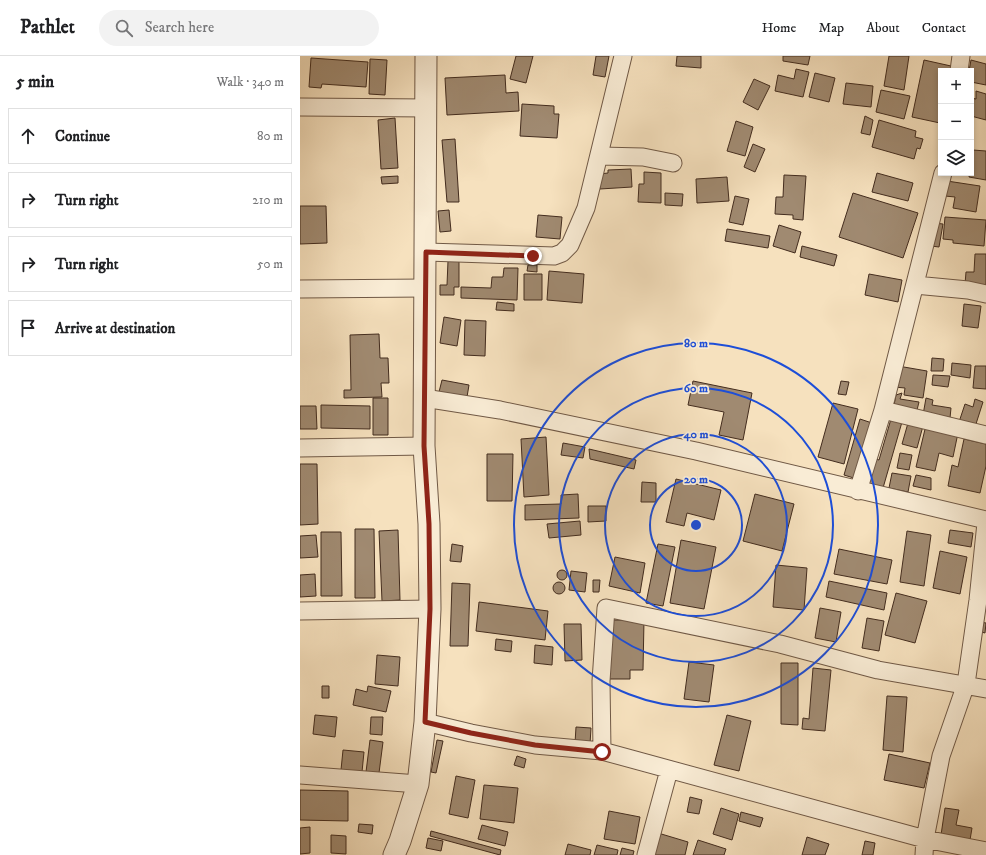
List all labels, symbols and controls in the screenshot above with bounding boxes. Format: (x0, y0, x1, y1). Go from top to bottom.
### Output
search box (99, 10, 379, 46)
text: Pathlet (20, 16, 75, 39)
icon: search (113, 17, 135, 39)
text: Search here (145, 18, 214, 37)
text: Home (762, 19, 796, 37)
text: Map (818, 19, 844, 37)
text: About (866, 19, 900, 37)
text: Contact (922, 19, 966, 37)
map controls (938, 68, 974, 176)
button: + (938, 68, 974, 104)
text: 5 min (16, 71, 54, 93)
text: Walk · 340 m (216, 74, 284, 90)
button: − (938, 104, 974, 140)
icon: ahead (17, 125, 39, 147)
text: Continue (55, 127, 110, 146)
text: 80 m (257, 128, 283, 144)
button: layers (938, 140, 974, 176)
icon: right (17, 189, 39, 211)
text: Turn right (55, 191, 118, 210)
text: 210 m (252, 192, 283, 208)
route end (524, 247, 542, 265)
icon: right (17, 253, 39, 275)
text: Turn right (55, 255, 118, 274)
text: 50 m (257, 256, 283, 272)
icon: arrive (17, 317, 39, 339)
text: Arrive at destination (55, 319, 175, 338)
text: 80 m (684, 336, 708, 351)
text: 60 m (684, 381, 708, 396)
text: 40 m (683, 427, 708, 442)
text: 20 m (684, 472, 708, 487)
centre of rings (689, 518, 703, 532)
route start (593, 743, 611, 761)

